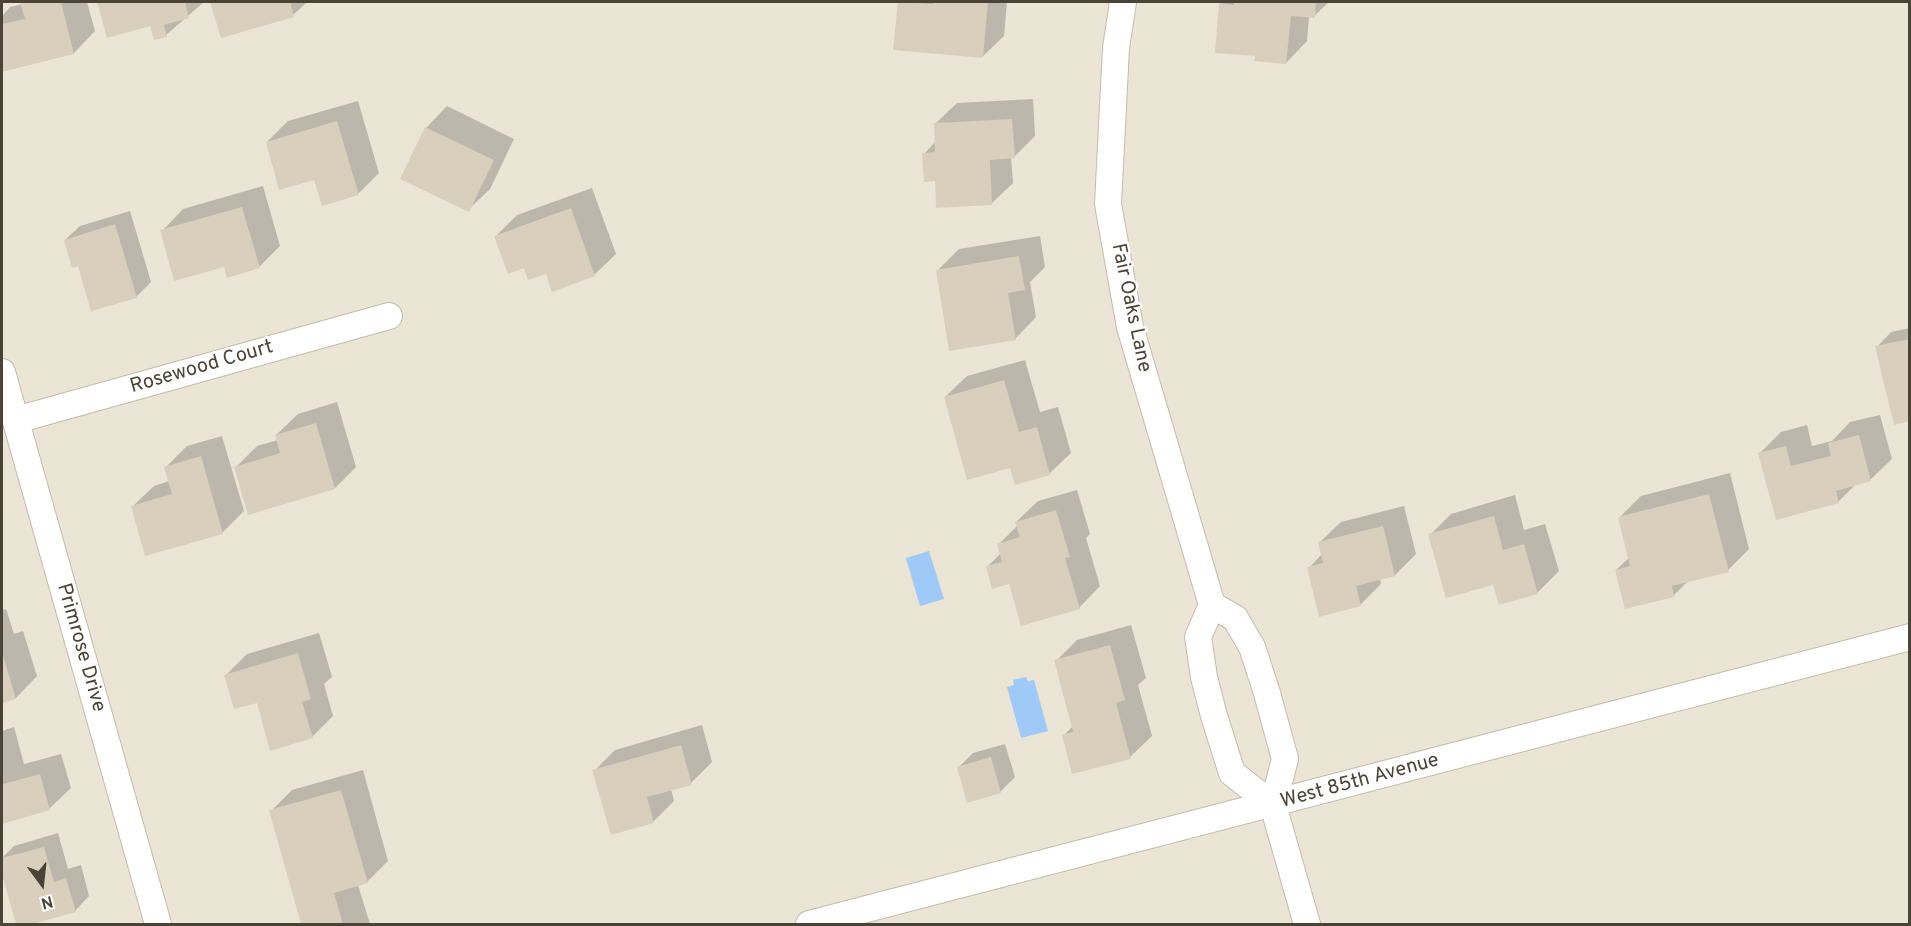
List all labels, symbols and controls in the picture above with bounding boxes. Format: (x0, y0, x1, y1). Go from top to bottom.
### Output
street label: Fair Oaks Lane (1105, 241, 1155, 375)
street label: Rosewood Court (128, 336, 276, 400)
street label: Primrose Drive (50, 581, 110, 715)
street label: West 85th Avenue (1278, 749, 1442, 815)
north arrow (12, 854, 72, 914)
text: N (39, 890, 55, 913)

